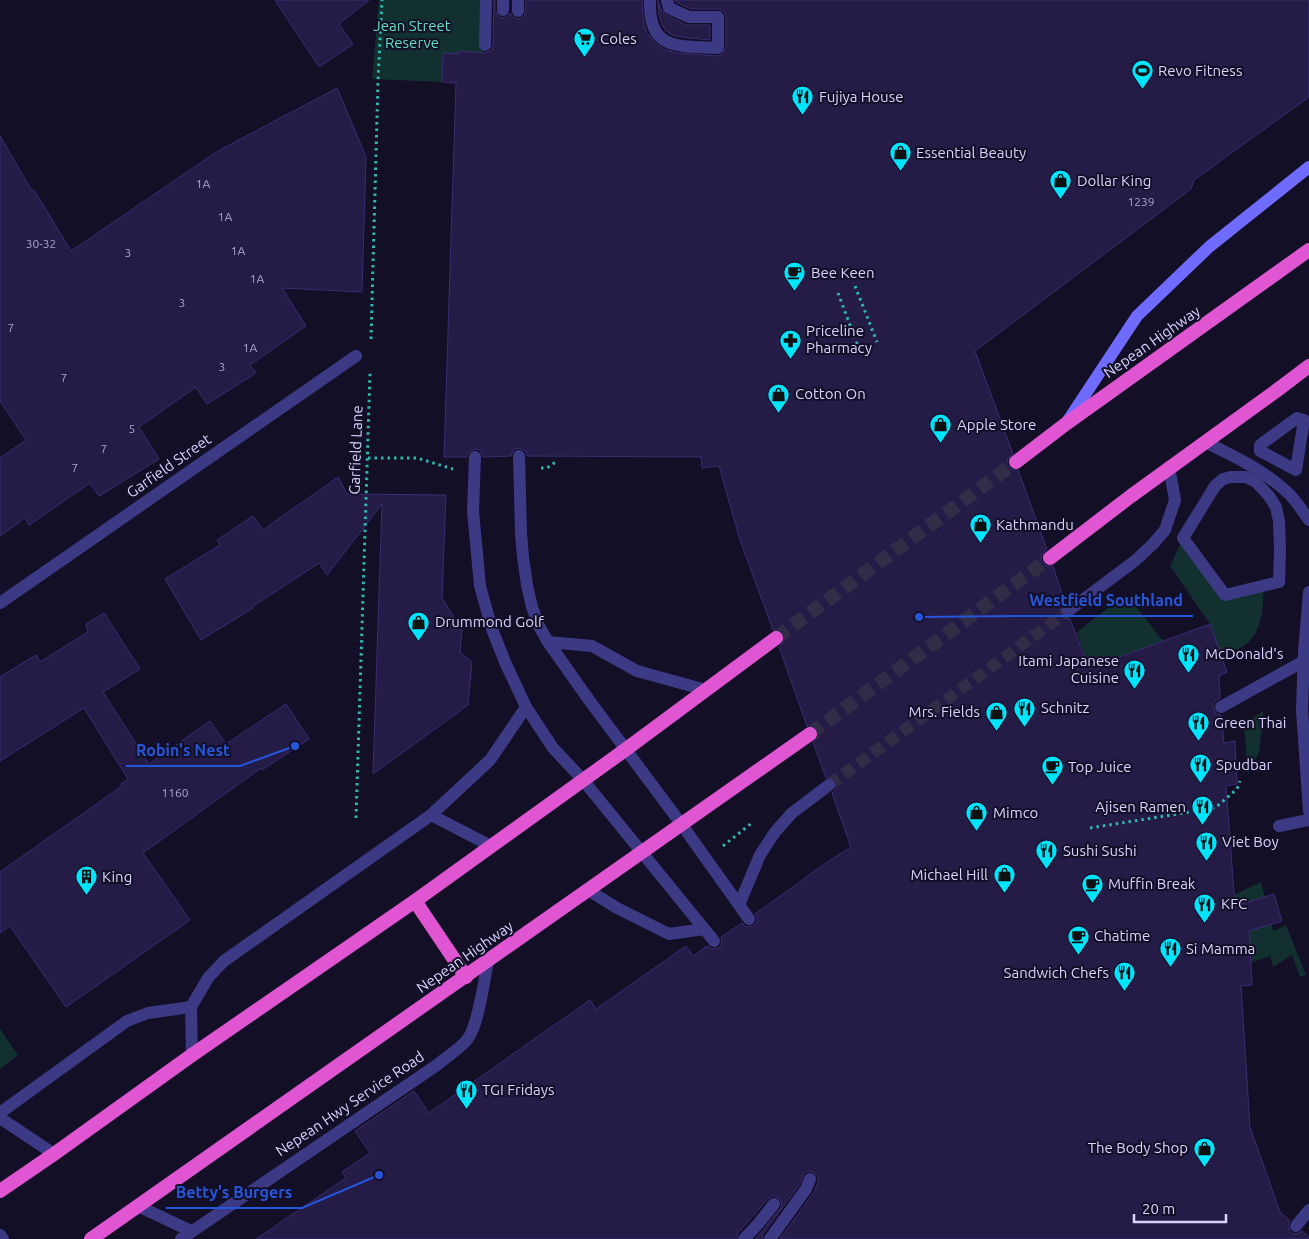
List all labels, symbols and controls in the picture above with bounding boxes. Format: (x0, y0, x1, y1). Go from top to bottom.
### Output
park label: Jean Street Reserve (373, 17, 451, 51)
supermarket icon: Coles (572, 27, 596, 58)
place label: Coles (600, 30, 637, 47)
sports icon: Revo Fitness (1130, 59, 1154, 90)
place label: Revo Fitness (1158, 62, 1242, 79)
restaurant icon: Fujiya House (791, 85, 815, 116)
place label: Fujiya House (819, 88, 903, 105)
shop icon: Essential Beauty (888, 141, 912, 172)
place label: Essential Beauty (916, 144, 1026, 161)
shop icon: Dollar King (1049, 169, 1073, 200)
place label: Dollar King (1077, 172, 1151, 189)
house number: 1A (196, 177, 210, 190)
house number: 1239 (1127, 195, 1155, 208)
house number: 1A (218, 210, 232, 223)
house number: 30-32 (26, 237, 56, 250)
house number: 1A (231, 244, 245, 257)
house number: 3 (125, 246, 131, 259)
cafe icon: Bee Keen (783, 261, 807, 292)
place label: Bee Keen (811, 264, 875, 281)
house number: 1A (250, 272, 264, 285)
house number: 3 (179, 296, 185, 309)
street label: Nepean Highway (1100, 302, 1203, 381)
house number: 7 (8, 321, 14, 334)
place label: Priceline Pharmacy (806, 322, 872, 356)
pharmacy icon: Priceline Pharmacy (778, 328, 802, 359)
house number: 1A (243, 341, 257, 354)
house number: 3 (219, 360, 225, 373)
house number: 7 (61, 371, 67, 384)
shop icon: Cotton On (767, 382, 791, 413)
place label: Cotton On (795, 385, 866, 402)
street label: Garfield Lane (345, 405, 366, 495)
shop icon: Apple Store (929, 413, 953, 444)
place label: Apple Store (957, 416, 1036, 433)
house number: 5 (129, 422, 135, 435)
street label: Garfield Street (123, 430, 214, 501)
house number: 7 (101, 442, 107, 455)
house number: 7 (72, 461, 78, 474)
shop icon: Kathmandu (968, 513, 992, 544)
place label: Kathmandu (996, 516, 1074, 533)
callout: Westfield Southland (1019, 585, 1193, 616)
text: Westfield Southland (1029, 591, 1183, 609)
shop icon: Drummond Golf (407, 610, 431, 641)
place label: Drummond Golf (435, 613, 544, 630)
restaurant icon: McDonald's (1177, 642, 1201, 673)
place label: McDonald's (1205, 645, 1283, 662)
place label: Itami Japanese Cuisine (1018, 652, 1119, 686)
restaurant icon: Itami Japanese Cuisine (1123, 658, 1147, 689)
restaurant icon: Schnitz (1013, 696, 1037, 727)
place label: Schnitz (1041, 699, 1090, 716)
shop icon: Mrs. Fields (984, 700, 1008, 731)
place label: Mrs. Fields (909, 703, 980, 720)
restaurant icon: Green Thai (1186, 711, 1210, 742)
place label: Green Thai (1214, 714, 1286, 731)
callout: Robin's Nest (126, 735, 240, 766)
text: Robin's Nest (136, 741, 230, 759)
restaurant icon: Spudbar (1188, 753, 1212, 784)
cafe icon: Top Juice (1040, 755, 1064, 786)
place label: Spudbar (1216, 756, 1272, 773)
place label: Top Juice (1068, 758, 1131, 775)
house number: 1160 (161, 786, 189, 799)
restaurant icon: Ajisen Ramen (1190, 795, 1214, 826)
place label: Ajisen Ramen (1095, 798, 1186, 815)
shop icon: Mimco (965, 801, 989, 832)
place label: Mimco (993, 804, 1038, 821)
restaurant icon: Viet Boy (1194, 830, 1218, 861)
place label: Viet Boy (1222, 833, 1279, 850)
restaurant icon: Sushi Sushi (1035, 839, 1059, 870)
place label: Sushi Sushi (1063, 842, 1137, 859)
shop icon: Michael Hill (992, 863, 1016, 894)
building icon: King (74, 865, 98, 896)
place label: Michael Hill (910, 866, 988, 883)
place label: King (102, 868, 132, 885)
cafe icon: Muffin Break (1080, 872, 1104, 903)
place label: Muffin Break (1108, 875, 1196, 892)
restaurant icon: KFC (1193, 892, 1217, 923)
place label: KFC (1221, 895, 1247, 912)
street label: Nepean Highway (413, 917, 516, 996)
cafe icon: Chatime (1066, 924, 1090, 955)
place label: Chatime (1094, 927, 1150, 944)
restaurant icon: Si Mamma (1158, 937, 1182, 968)
place label: Si Mamma (1186, 940, 1255, 957)
restaurant icon: Sandwich Chefs (1113, 961, 1137, 992)
place label: Sandwich Chefs (1004, 964, 1109, 981)
street label: Nepean Hwy Service Road (272, 1048, 427, 1160)
restaurant icon: TGI Fridays (454, 1078, 478, 1109)
place label: TGI Fridays (482, 1081, 554, 1098)
shop icon: The Body Shop (1192, 1136, 1216, 1167)
place label: The Body Shop (1088, 1139, 1188, 1156)
callout: Betty's Burgers (166, 1177, 302, 1208)
text: Betty's Burgers (176, 1183, 292, 1201)
scale bar (1134, 1192, 1226, 1224)
text: 20 m (1142, 1200, 1175, 1217)

